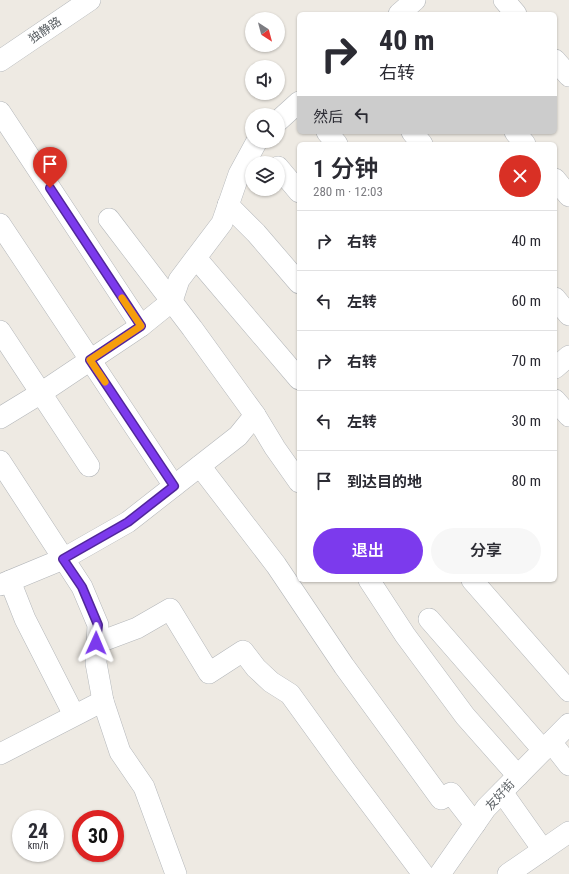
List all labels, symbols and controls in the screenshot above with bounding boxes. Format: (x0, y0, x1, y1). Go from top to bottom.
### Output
north arrow (245, 12, 285, 52)
map controls (245, 12, 285, 196)
street label: 独静路 (26, 14, 64, 46)
text: 40 m (379, 24, 435, 57)
icon: right (313, 28, 365, 80)
button: sound (245, 60, 285, 100)
text: 右转 (379, 62, 415, 83)
icon: left (351, 104, 373, 126)
button: search (245, 108, 285, 148)
text: 然后 (313, 108, 343, 126)
pin (33, 147, 67, 188)
icon: arrive (39, 153, 61, 175)
text: 1 分钟 (313, 155, 379, 183)
button: close (499, 155, 541, 197)
button: layers (245, 156, 285, 196)
text: 280 m · 12:03 (313, 184, 383, 199)
icon: right (313, 230, 335, 252)
text: 40 m (511, 232, 541, 250)
text: 右转 (347, 233, 377, 251)
icon: left (313, 290, 335, 312)
text: 60 m (511, 292, 541, 310)
text: 左转 (347, 293, 377, 311)
icon: right (313, 350, 335, 372)
text: 70 m (511, 352, 541, 370)
text: 右转 (347, 353, 377, 371)
icon: left (313, 410, 335, 432)
text: 30 m (511, 412, 541, 430)
text: 左转 (347, 413, 377, 431)
icon: arrive (313, 470, 335, 492)
text: 80 m (511, 472, 541, 490)
text: 到达目的地 (347, 473, 422, 491)
button: 退出 (313, 528, 423, 574)
button: 分享 (431, 528, 541, 574)
position arrow (75, 622, 117, 664)
street label: 友好街 (483, 777, 517, 813)
speed limit sign: 30 (72, 810, 124, 862)
text: 24 (28, 819, 48, 843)
text: km/h (28, 840, 48, 851)

